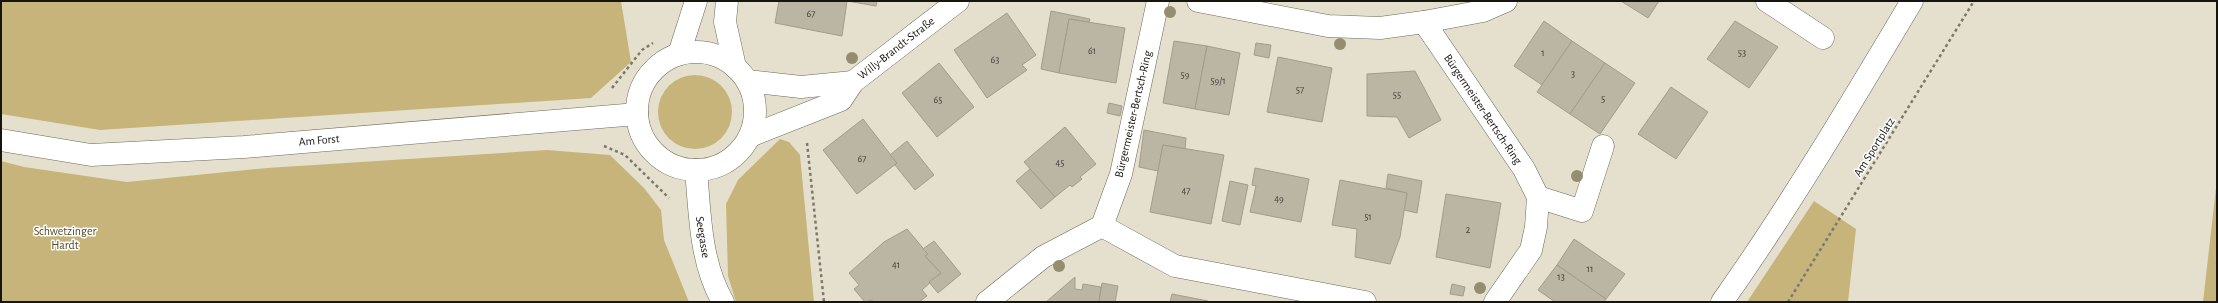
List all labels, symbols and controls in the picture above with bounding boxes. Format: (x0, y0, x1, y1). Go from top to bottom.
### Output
house number: 67 (807, 9, 815, 19)
street label: Willy-Brandt-Straße (855, 14, 937, 82)
house number: 61 (1088, 46, 1096, 56)
house number: 1 (1541, 48, 1545, 58)
house number: 53 (1738, 48, 1746, 58)
street label: Bürgermeister-Bertsch-Ring (1113, 49, 1153, 179)
street label: Bürgermeister-Bertsch-Ring (1442, 52, 1524, 166)
house number: 63 (991, 55, 999, 65)
house number: 3 (1571, 69, 1575, 79)
house number: 59 (1181, 70, 1190, 80)
house number: 59/1 (1210, 76, 1226, 86)
house number: 57 (1296, 85, 1304, 95)
house number: 55 (1393, 90, 1401, 100)
house number: 5 (1601, 94, 1605, 104)
house number: 65 (934, 95, 942, 105)
street label: Am Sportplatz (1851, 115, 1897, 179)
street label: Am Forst (298, 132, 340, 148)
house number: 67 (858, 154, 866, 164)
house number: 45 (1056, 158, 1065, 168)
house number: 47 (1182, 186, 1190, 196)
house number: 49 (1274, 194, 1284, 204)
house number: 51 (1364, 212, 1372, 222)
street label: Seegasse (694, 215, 712, 259)
park label: Schwetzinger Hardt (34, 225, 96, 251)
house number: 2 (1466, 225, 1471, 235)
house number: 41 (892, 260, 900, 270)
house number: 11 (1587, 264, 1593, 274)
house number: 13 (1557, 272, 1565, 282)

